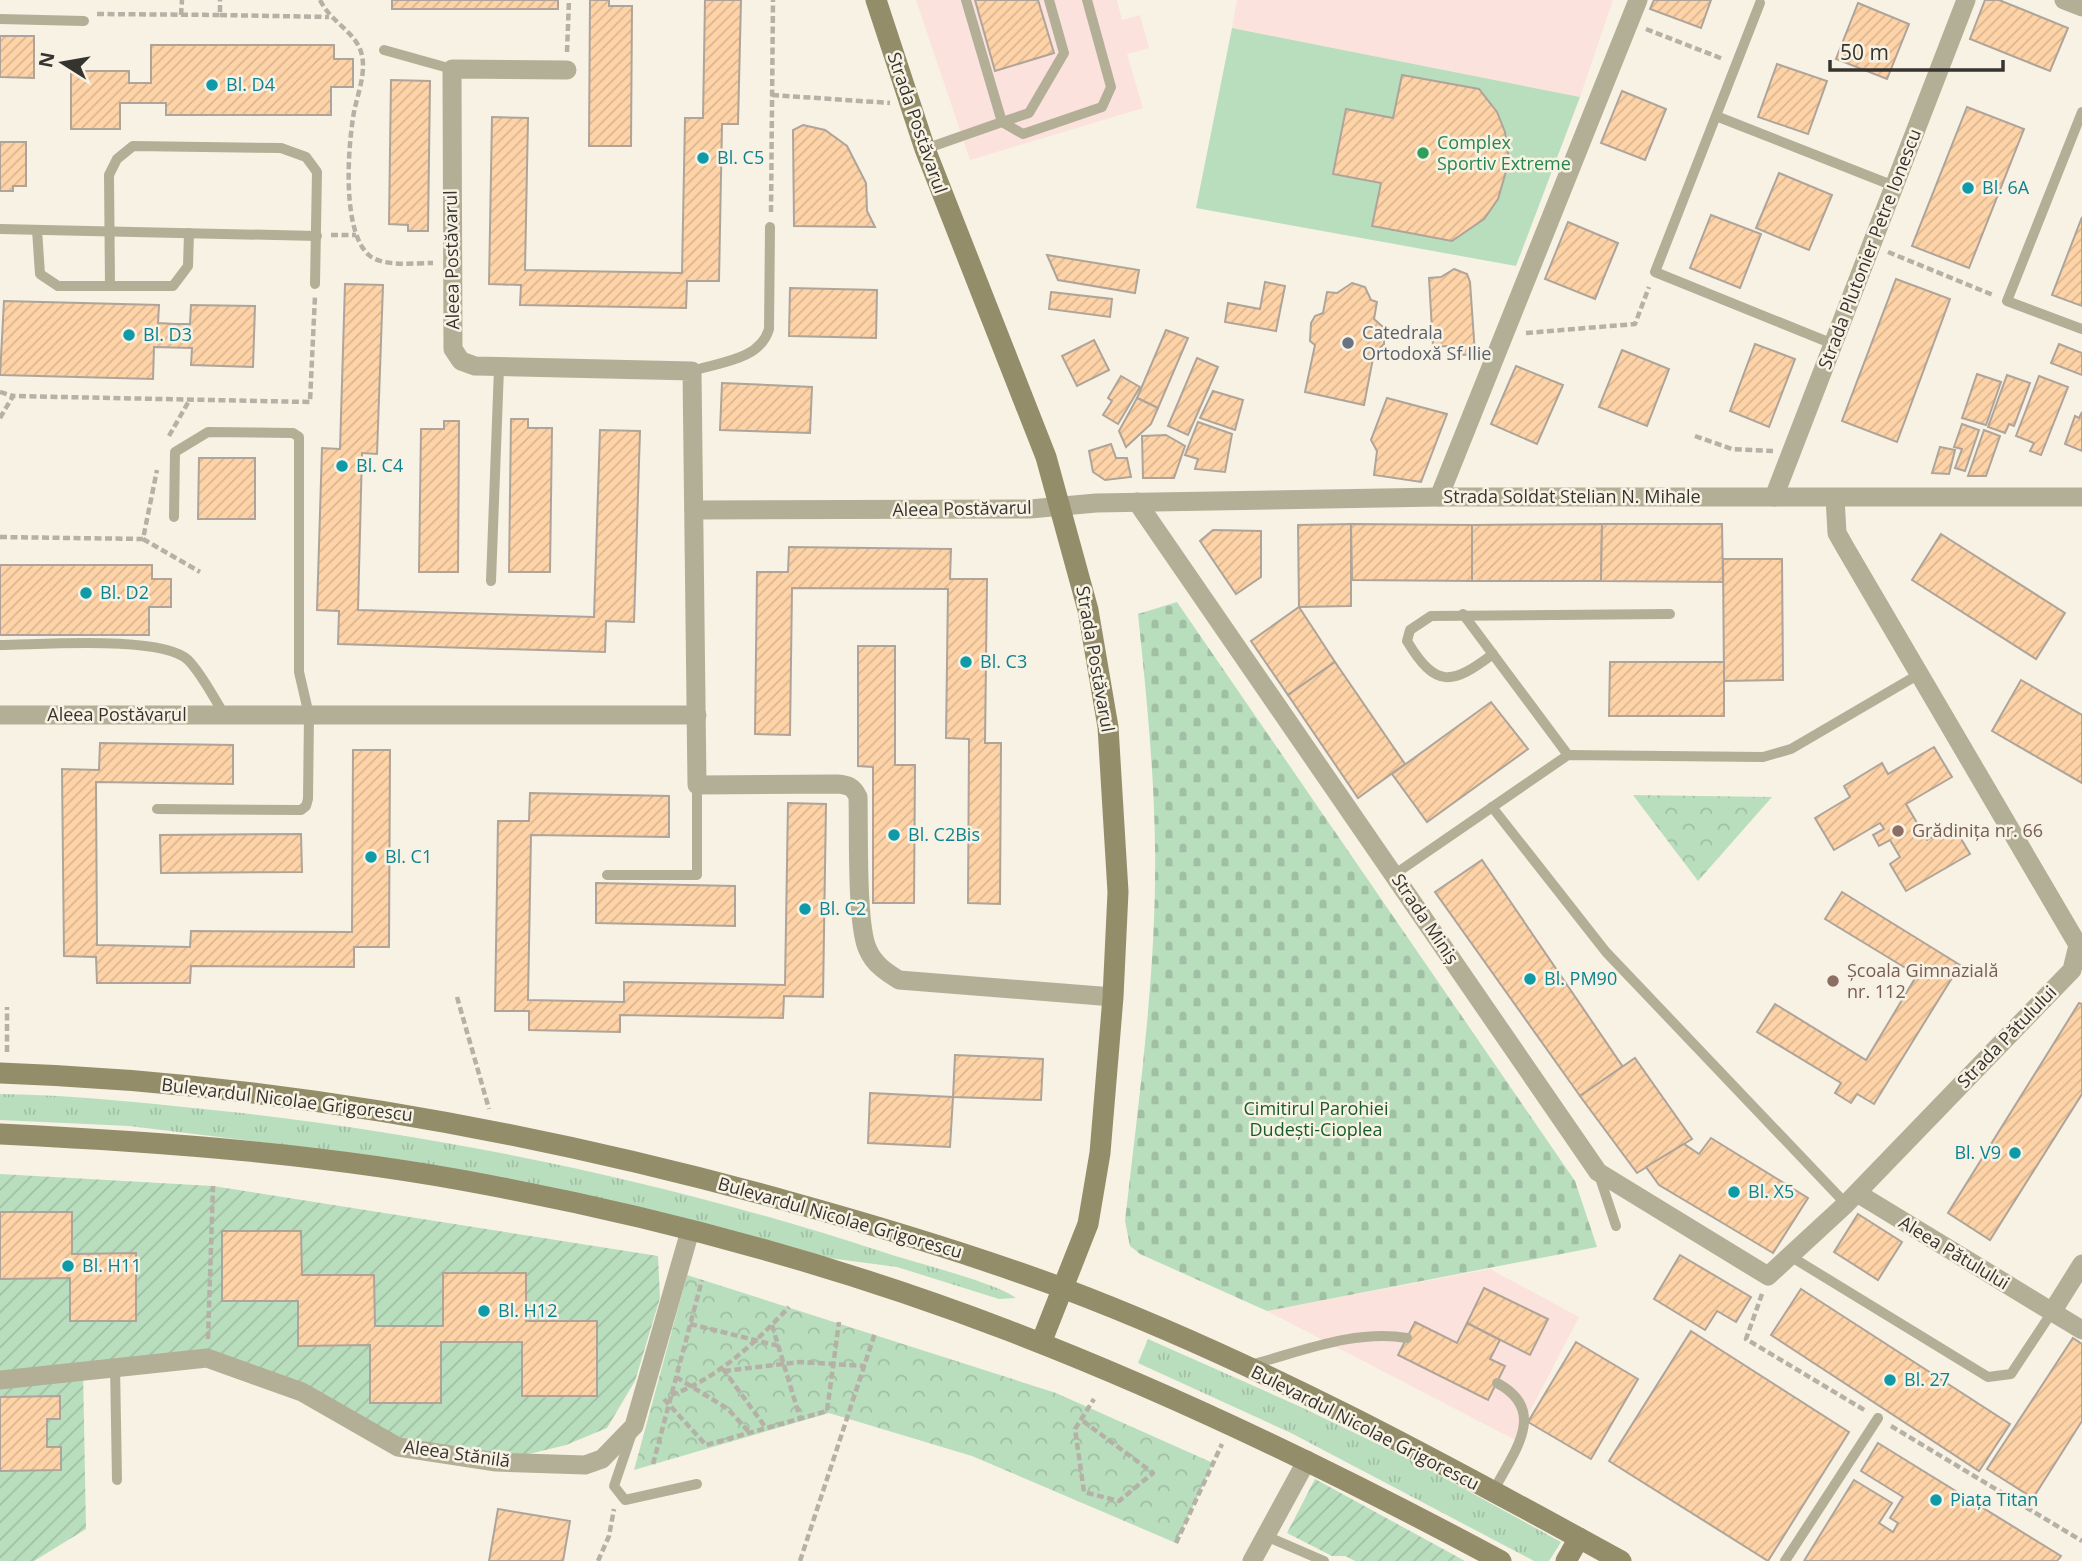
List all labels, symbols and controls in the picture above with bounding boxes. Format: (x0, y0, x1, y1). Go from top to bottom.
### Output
north arrow (28, 28, 98, 98)
scale bar (1830, 28, 2003, 72)
text: 50 m (1840, 38, 1889, 66)
street label: Strada Postăvarul (883, 49, 953, 197)
text: N (32, 50, 61, 70)
place label: Bl. D4 (226, 72, 275, 96)
marker: Bl. D4 (204, 77, 220, 93)
street label: Strada Plutonier Petre Ionescu (1812, 125, 1926, 372)
place label: Complex Sportiv Extreme (1437, 130, 1571, 175)
place label: Bl. C5 (717, 145, 764, 169)
marker: Complex Sportiv Extreme (1415, 145, 1431, 161)
marker: Bl. C5 (695, 150, 711, 166)
place label: Bl. 6A (1982, 175, 2030, 199)
marker: Bl. 6A (1960, 180, 1976, 196)
street label: Aleea Postăvarul (438, 190, 464, 330)
place label: Catedrala Ortodoxă Sf Ilie (1362, 320, 1491, 365)
place label: Bl. D3 (143, 322, 192, 346)
marker: Bl. D3 (121, 327, 137, 343)
marker: Catedrala Ortodoxă Sf Ilie (1340, 335, 1356, 351)
place label: Bl. C4 (356, 453, 403, 477)
marker: Bl. C4 (334, 458, 350, 474)
street label: Strada Soldat Stelian N. Mihale (1443, 484, 1701, 508)
street label: Aleea Postăvarul (892, 495, 1032, 521)
place label: Bl. D2 (100, 580, 149, 604)
street label: Strada Postăvarul (1071, 584, 1121, 734)
marker: Bl. D2 (78, 585, 94, 601)
place label: Bl. C3 (980, 649, 1027, 673)
marker: Bl. C3 (958, 654, 974, 670)
street label: Aleea Postăvarul (47, 702, 187, 726)
place label: Grădinița nr. 66 (1912, 818, 2043, 842)
place label: Bl. C2Bis (908, 822, 980, 846)
marker: Grădinița nr. 66 (1890, 823, 1906, 839)
marker: Bl. C2Bis (886, 827, 902, 843)
place label: Bl. C1 (385, 844, 432, 868)
marker: Bl. C1 (363, 849, 379, 865)
street label: Strada Miniș (1387, 869, 1465, 968)
place label: Bl. C2 (819, 896, 866, 920)
marker: Bl. C2 (797, 901, 813, 917)
place label: Școala Gimnazială nr. 112 (1847, 958, 1998, 1003)
place label: Bl. PM90 (1544, 966, 1617, 990)
marker: Bl. PM90 (1522, 971, 1538, 987)
marker: Școala Gimnazială nr. 112 (1825, 973, 1841, 989)
street label: Strada Pătulului (1951, 980, 2061, 1093)
street label: Bulevardul Nicolae Grigorescu (160, 1072, 414, 1126)
park label: Cimitirul Parohiei Dudești-Cioplea (1244, 1096, 1388, 1141)
place label: Bl. V9 (1954, 1140, 2001, 1164)
marker: Bl. V9 (2007, 1145, 2023, 1161)
street label: Bulevardul Nicolae Grigorescu (715, 1171, 965, 1263)
place label: Bl. X5 (1748, 1179, 1794, 1203)
marker: Bl. X5 (1726, 1184, 1742, 1200)
street label: Aleea Pătulului (1895, 1210, 2014, 1295)
place label: Bl. H11 (82, 1253, 141, 1277)
marker: Bl. H11 (60, 1258, 76, 1274)
place label: Bl. H12 (498, 1298, 557, 1322)
marker: Bl. H12 (476, 1303, 492, 1319)
street label: Bulevardul Nicolae Grigorescu (1247, 1359, 1484, 1495)
place label: Bl. 27 (1904, 1367, 1950, 1391)
marker: Bl. 27 (1882, 1372, 1898, 1388)
street label: Aleea Stănilă (402, 1434, 512, 1472)
place label: Piața Titan (1950, 1487, 2038, 1511)
marker: Piața Titan (1928, 1492, 1944, 1508)

